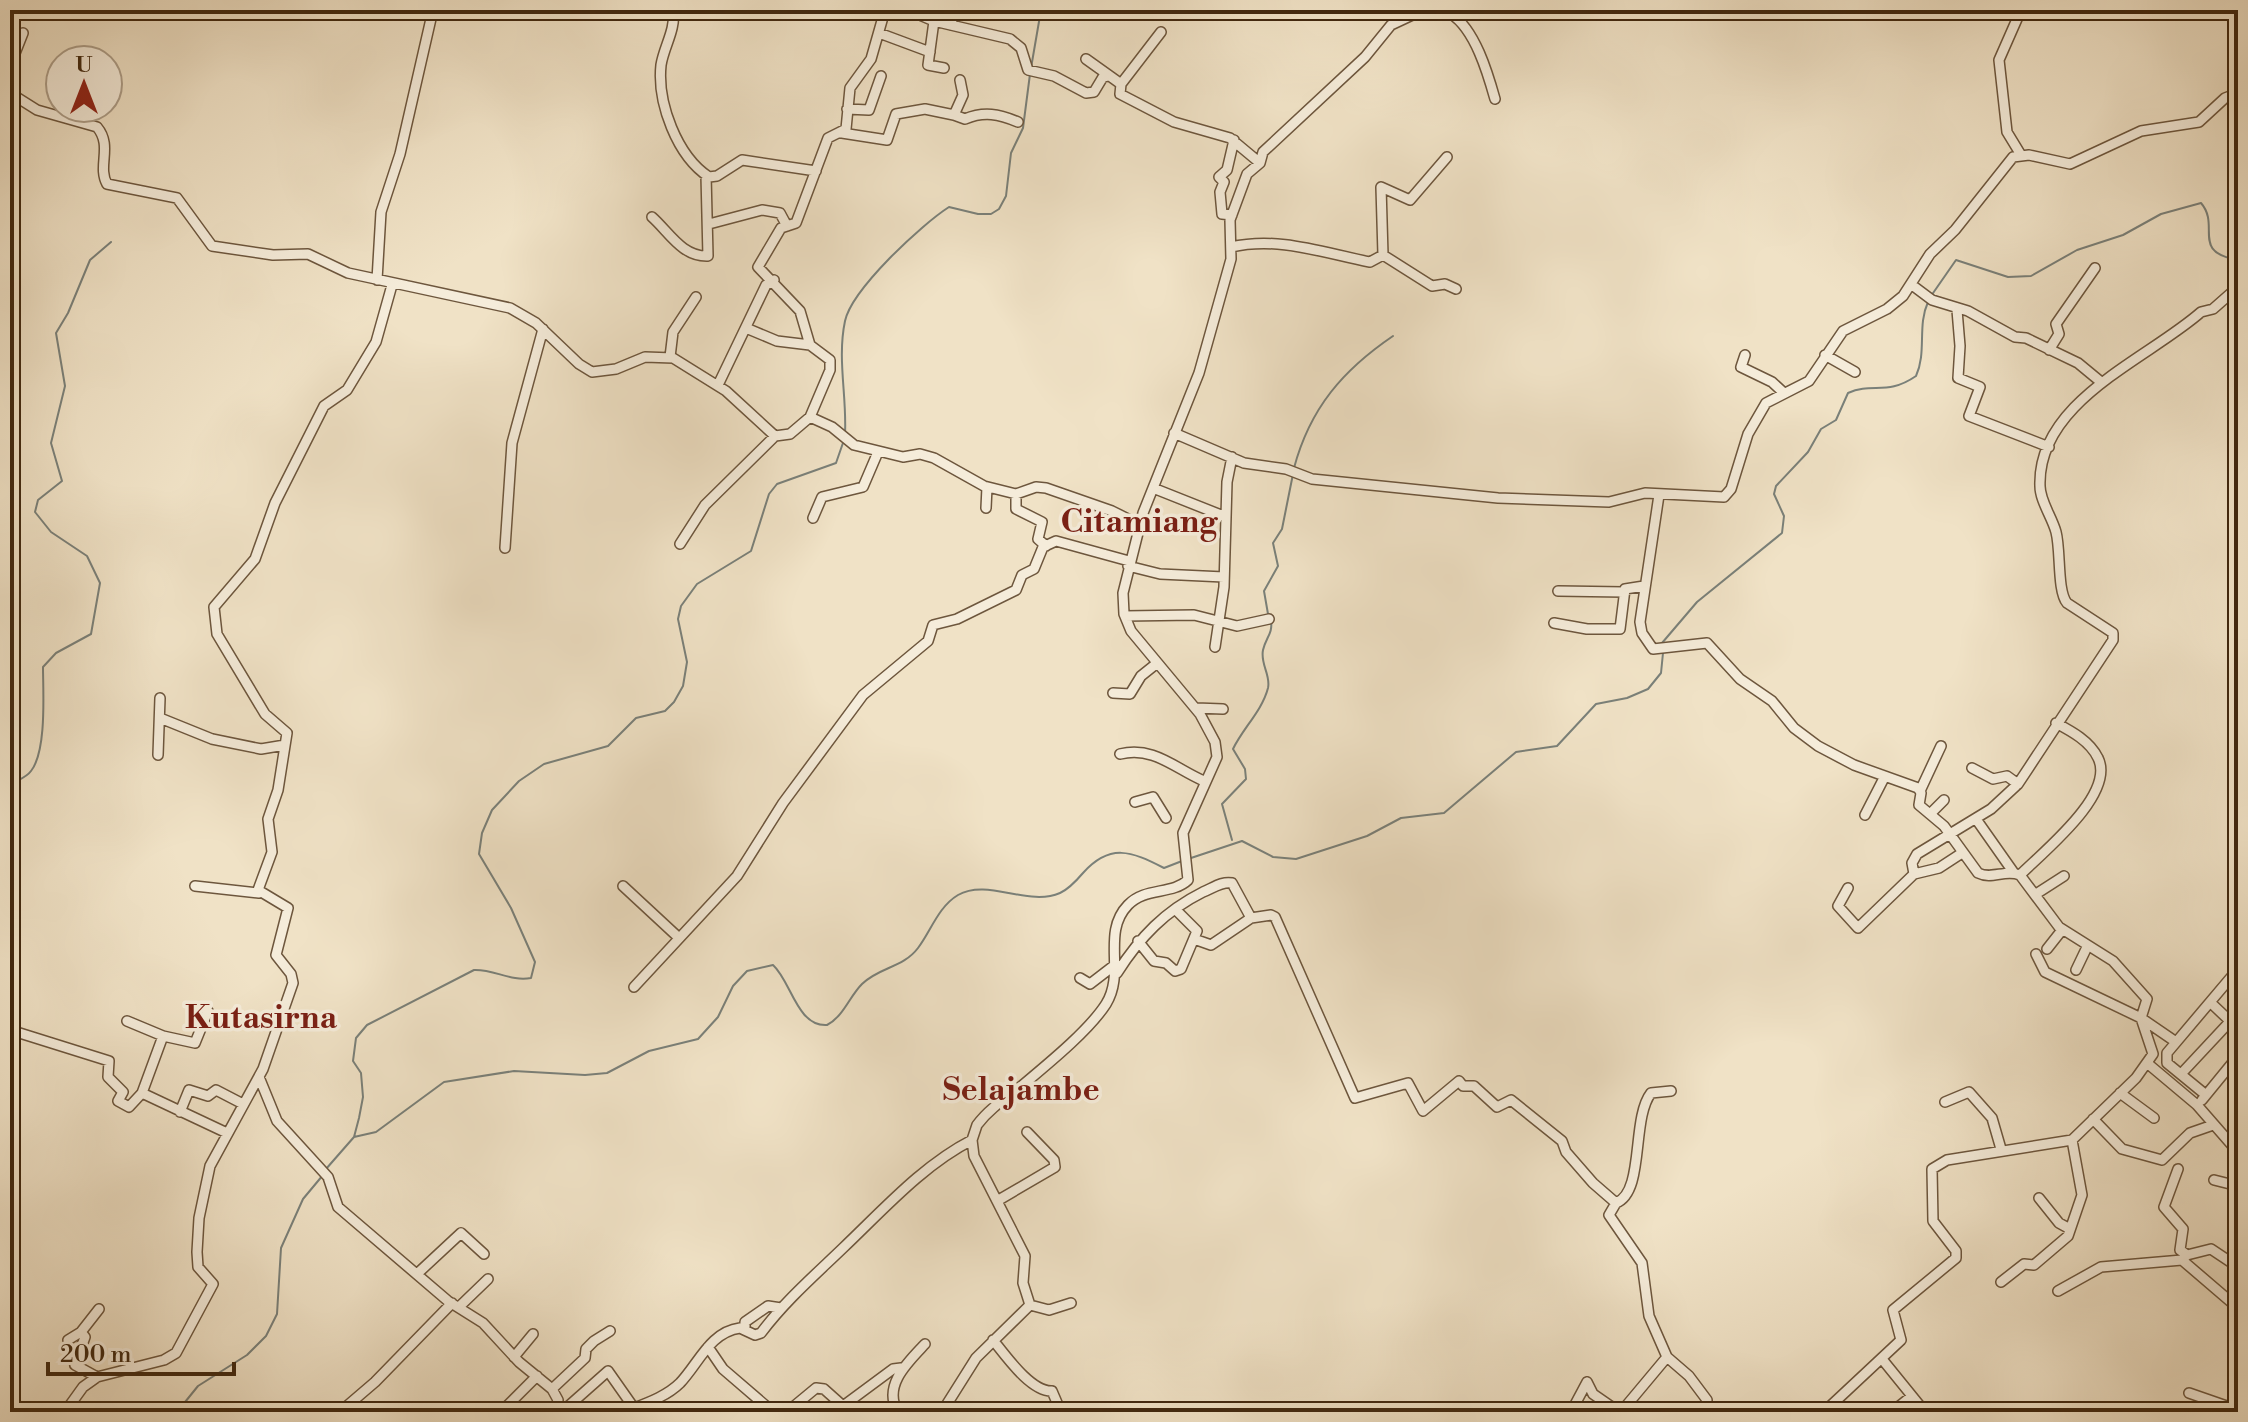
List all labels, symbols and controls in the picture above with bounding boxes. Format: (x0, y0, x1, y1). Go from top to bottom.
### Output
north arrow (44, 44, 124, 124)
text: U (75, 52, 93, 79)
district label: Citamiang (1061, 502, 1218, 542)
district label: Kutasirna (185, 998, 338, 1038)
district label: Selajambe (942, 1070, 1100, 1110)
scale bar (48, 1326, 234, 1376)
text: 200 m (60, 1340, 131, 1370)

